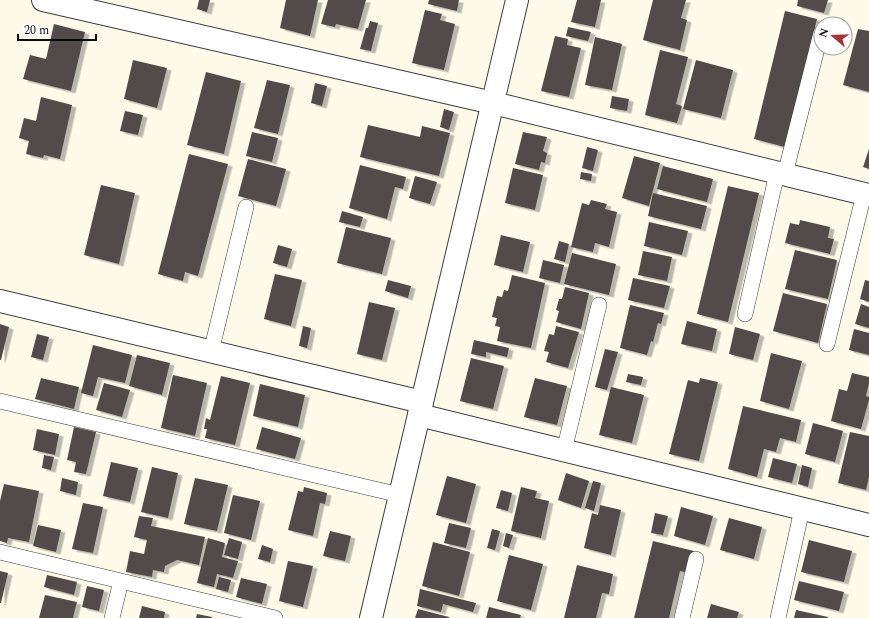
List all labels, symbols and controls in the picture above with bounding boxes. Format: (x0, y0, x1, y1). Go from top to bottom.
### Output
scale bar (18, 16, 96, 42)
north arrow (813, 16, 853, 56)
text: 20 m (24, 21, 49, 40)
text: N (815, 26, 834, 40)

